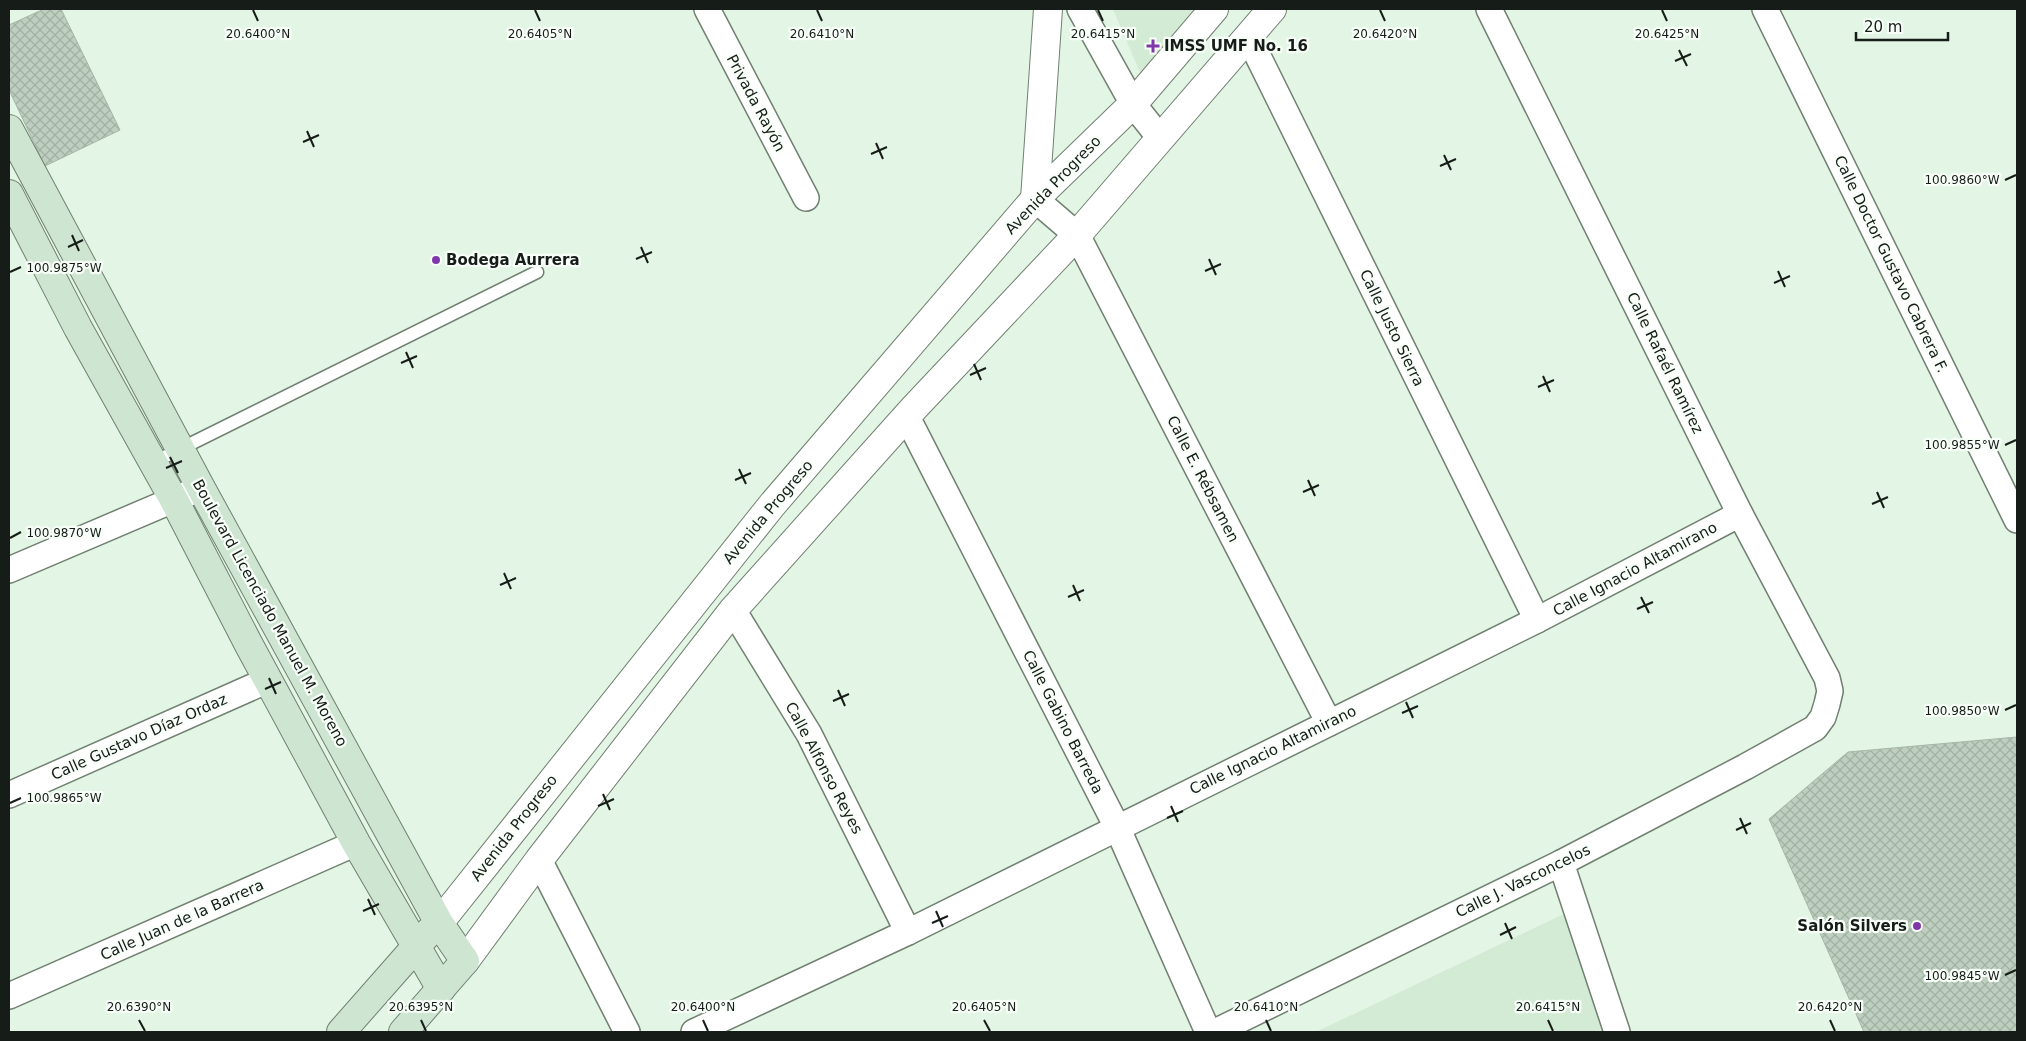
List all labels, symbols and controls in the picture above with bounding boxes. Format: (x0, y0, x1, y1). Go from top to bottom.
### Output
scale bar (1856, 10, 1948, 42)
text: 20 m (1864, 18, 1902, 36)
text: 20.6400°N (226, 27, 290, 41)
text: 20.6405°N (508, 27, 572, 41)
text: 20.6410°N (790, 27, 854, 41)
text: 20.6415°N (1071, 27, 1135, 41)
text: 20.6420°N (1353, 27, 1417, 41)
text: 20.6425°N (1635, 27, 1699, 41)
place label: IMSS UMF No. 16 (1164, 37, 1308, 55)
marker: IMSS UMF No. 16 (1146, 39, 1160, 53)
street label: Privada Rayón (723, 51, 789, 155)
street label: Avenida Progreso (1001, 132, 1105, 238)
street label: Calle Doctor Gustavo Cabrera F. (1830, 153, 1952, 375)
text: 100.9860°W (1924, 173, 2000, 187)
place label: Bodega Aurrera (446, 251, 580, 269)
marker: Bodega Aurrera (430, 254, 442, 266)
text: 100.9875°W (26, 261, 102, 275)
street label: Calle Justo Sierra (1356, 267, 1428, 389)
street label: Calle Rafaél Ramírez (1623, 289, 1707, 437)
street label: Calle E. Rébsamen (1163, 413, 1243, 545)
text: 100.9855°W (1924, 438, 2000, 452)
street label: Avenida Progreso (719, 456, 817, 568)
street label: Boulevard Licenciado Manuel M. Moreno (189, 476, 351, 750)
street label: Calle Ignacio Altamirano (1550, 518, 1720, 620)
text: 100.9870°W (26, 526, 102, 540)
street label: Calle Gabino Barreda (1019, 647, 1107, 797)
street label: Calle Gustavo Díaz Ordaz (48, 690, 230, 784)
street label: Calle Alfonso Reyes (782, 699, 867, 837)
street label: Calle Ignacio Altamirano (1187, 702, 1359, 798)
text: 100.9850°W (1924, 704, 2000, 718)
street label: Avenida Progreso (467, 771, 561, 885)
text: 100.9865°W (26, 791, 102, 805)
street label: Calle J. Vasconcelos (1453, 840, 1593, 921)
street label: Calle Juan de la Barrera (98, 876, 266, 964)
place label: Salón Silvers (1797, 917, 1907, 935)
marker: Salón Silvers (1911, 920, 1923, 932)
text: 100.9845°W (1924, 969, 2000, 983)
text: 20.6390°N (107, 1000, 171, 1014)
text: 20.6395°N (389, 1000, 453, 1014)
text: 20.6400°N (671, 1000, 735, 1014)
text: 20.6405°N (952, 1000, 1016, 1014)
text: 20.6410°N (1234, 1000, 1298, 1014)
text: 20.6415°N (1516, 1000, 1580, 1014)
text: 20.6420°N (1798, 1000, 1862, 1014)

